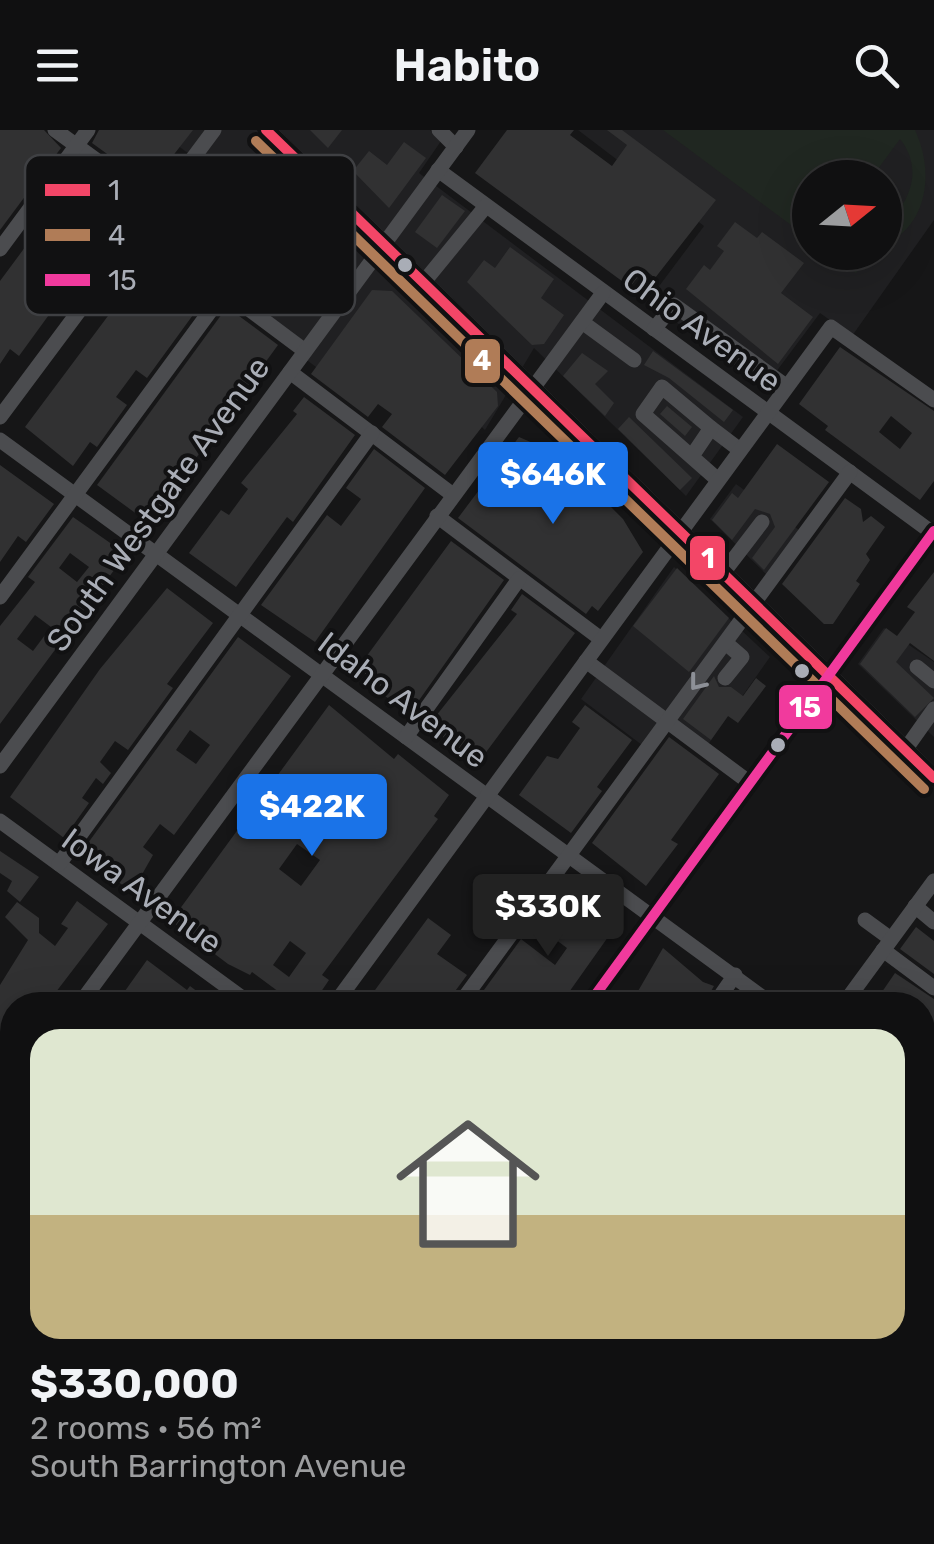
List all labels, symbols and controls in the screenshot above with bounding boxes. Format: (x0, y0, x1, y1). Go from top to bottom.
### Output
icon: menu (30, 38, 85, 93)
icon: search (849, 38, 904, 93)
text: Habito (394, 39, 540, 92)
legend (25, 155, 355, 315)
north arrow (792, 160, 902, 270)
map controls (792, 160, 902, 270)
text: 1 (108, 174, 120, 207)
text: 4 (108, 219, 125, 252)
unlabelled marker (395, 255, 415, 275)
street label: Ohio Avenue (615, 260, 789, 400)
text: 15 (108, 264, 137, 297)
line badge: 4 (463, 337, 502, 385)
text: 4 (472, 344, 492, 377)
street label: South Westgate Avenue (38, 349, 278, 659)
pin: $646K (483, 442, 623, 527)
text: $646K (500, 455, 606, 493)
line badge: 1 (688, 534, 727, 582)
text: 1 (701, 542, 715, 575)
street label: Idaho Avenue (311, 624, 495, 776)
unlabelled marker (792, 661, 812, 681)
one-way arrow (691, 672, 708, 690)
line badge: 15 (777, 683, 834, 731)
text: 15 (789, 691, 821, 724)
unlabelled marker (768, 735, 788, 755)
pin: $422K (242, 774, 382, 859)
text: $422K (259, 787, 365, 825)
street label: Iowa Avenue (55, 820, 229, 962)
pin: $330K (478, 874, 618, 959)
text: $330K (495, 887, 601, 925)
icon: home (378, 1094, 558, 1274)
text: $330,000 (30, 1359, 239, 1409)
text: 2 rooms · 56 m² (30, 1409, 262, 1447)
text: South Barrington Avenue (30, 1447, 406, 1485)

